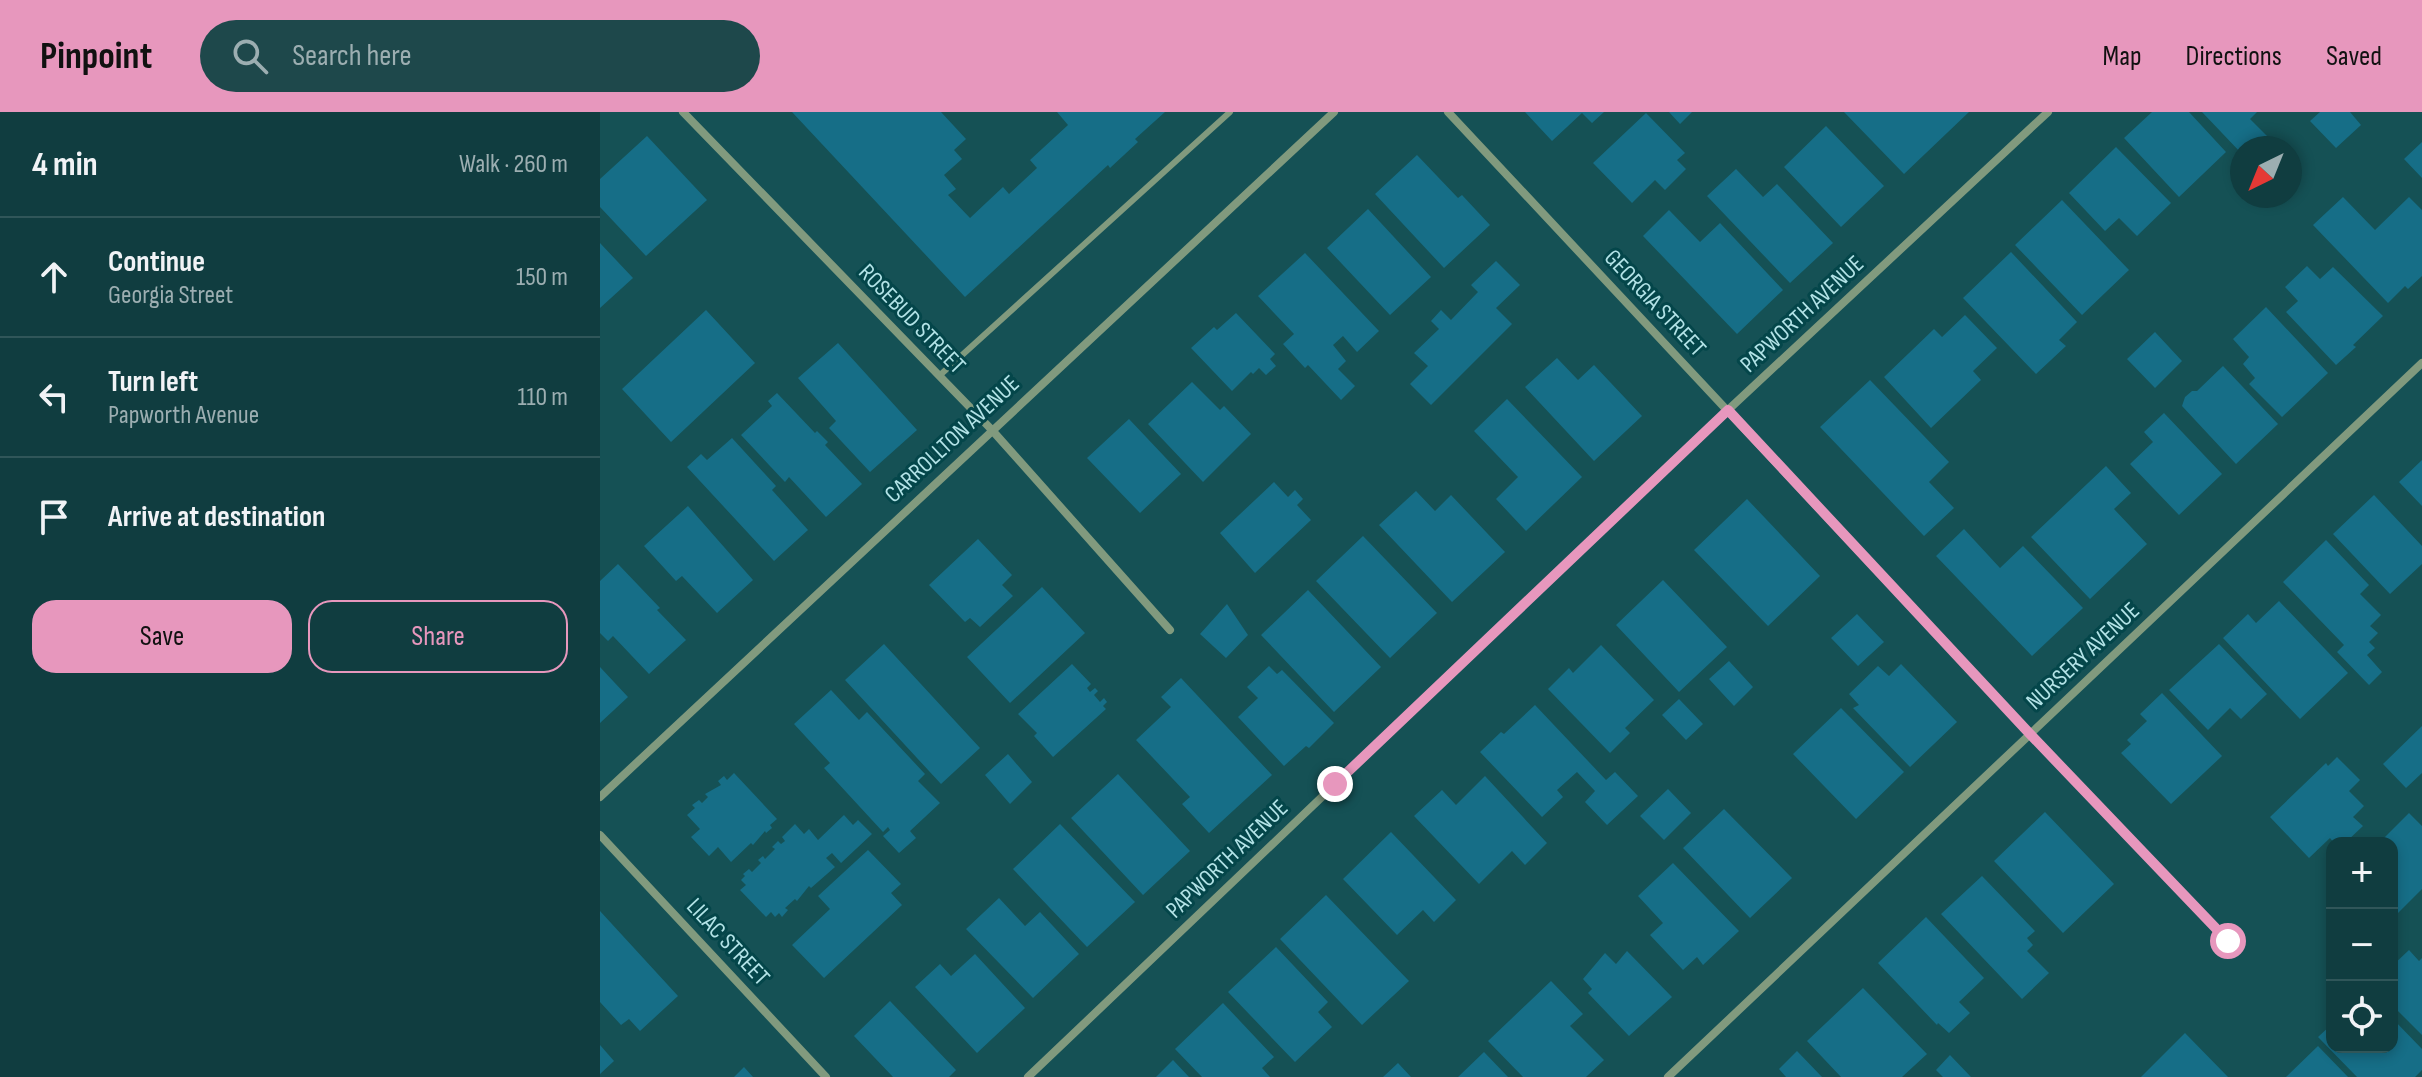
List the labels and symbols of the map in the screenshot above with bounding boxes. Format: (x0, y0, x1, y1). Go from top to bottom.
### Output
north arrow (2230, 136, 2302, 208)
street label: GEORGIA STREET (1598, 243, 1712, 363)
street label: PAPWORTH AVENUE (1734, 249, 1870, 379)
street label: ROSEBUD STREET (852, 258, 972, 380)
street label: CARROLLTON AVENUE (879, 369, 1025, 509)
street label: NURSERY AVENUE (2020, 596, 2146, 716)
route end (1317, 766, 1353, 802)
street label: PAPWORTH AVENUE (1160, 794, 1294, 924)
street label: LILAC STREET (680, 892, 776, 992)
route start (2210, 923, 2246, 959)

